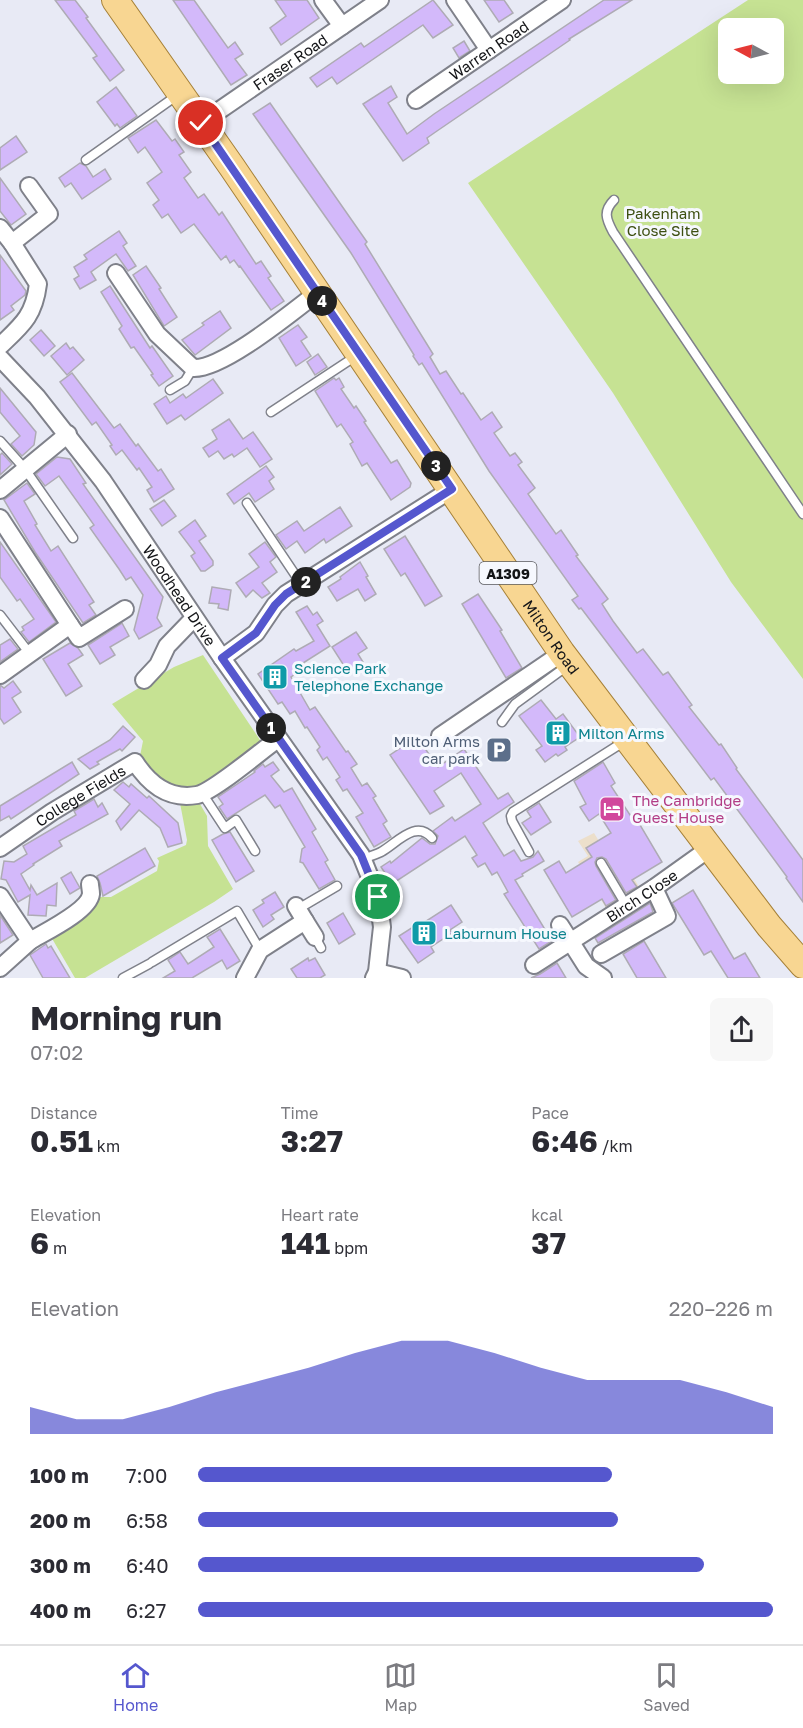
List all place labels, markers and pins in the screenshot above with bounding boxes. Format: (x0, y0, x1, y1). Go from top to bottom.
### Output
pin (175, 97, 226, 148)
pin: 4 (307, 286, 337, 316)
pin: 3 (421, 451, 451, 481)
pin: 2 (291, 567, 321, 597)
place label: Science Park Telephone Exchange (294, 659, 444, 694)
building icon: Science Park Telephone Exchange (260, 662, 290, 692)
pin: 1 (256, 713, 286, 743)
building icon: Milton Arms (543, 718, 573, 748)
place label: Milton Arms (578, 724, 665, 742)
place label: Milton Arms car park (393, 732, 481, 767)
parking icon: Milton Arms car park (484, 735, 514, 765)
place label: The Cambridge Guest House (632, 791, 741, 826)
hotel icon: The Cambridge Guest House (597, 794, 627, 824)
pin (352, 871, 403, 922)
building icon: Laburnum House (409, 918, 439, 948)
place label: Laburnum House (444, 924, 567, 942)

